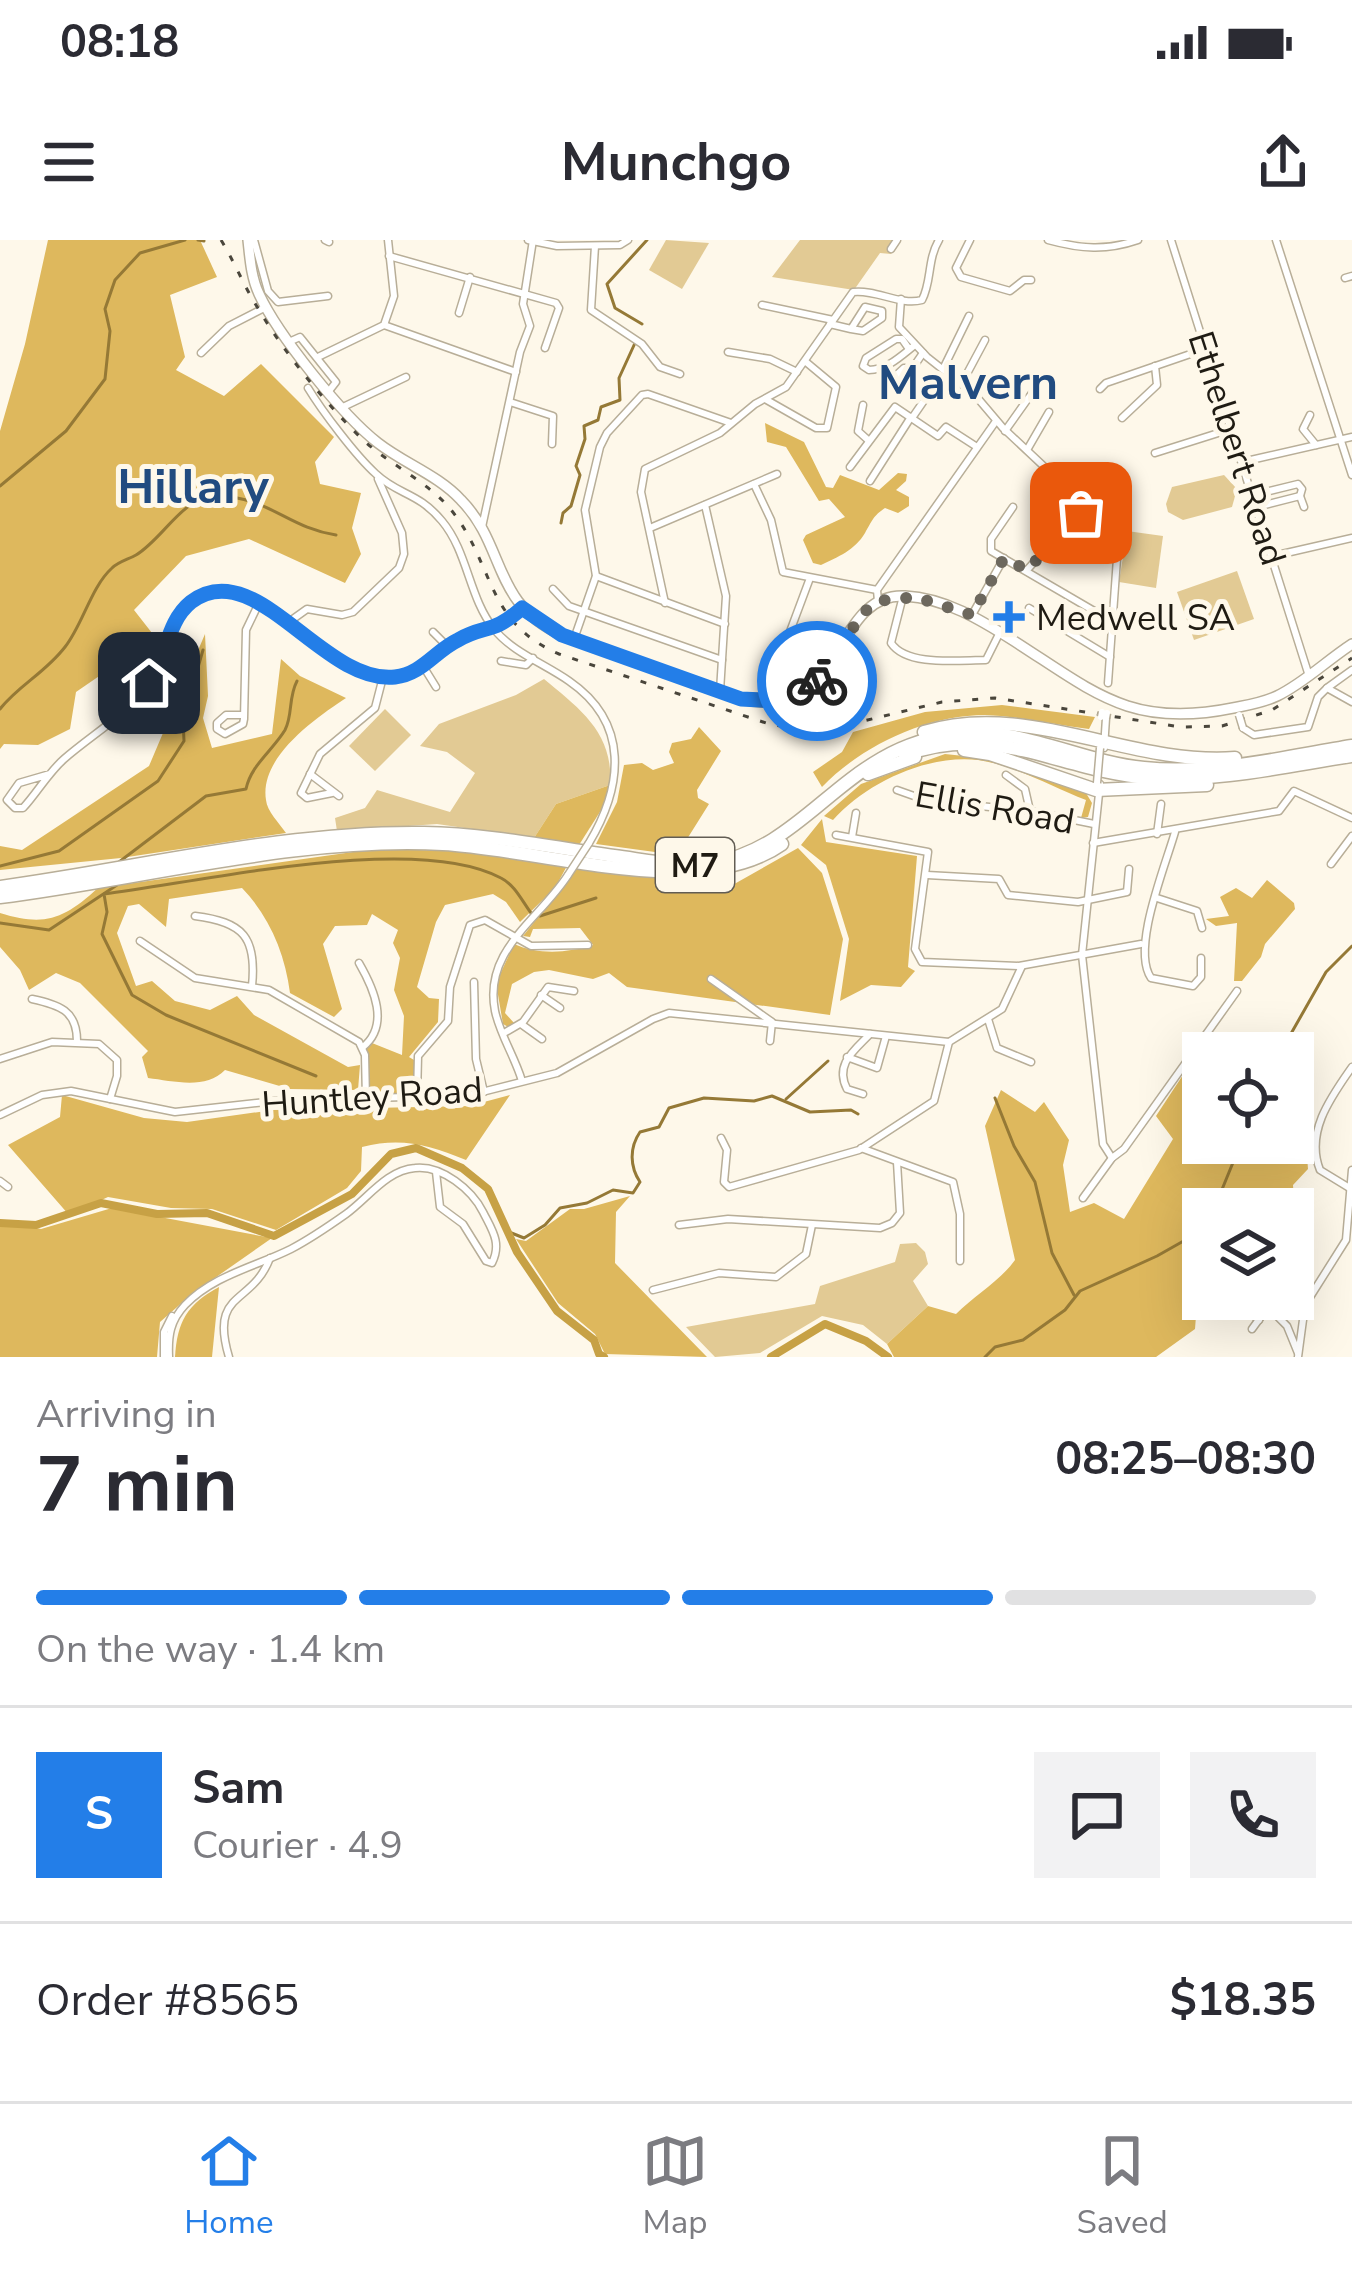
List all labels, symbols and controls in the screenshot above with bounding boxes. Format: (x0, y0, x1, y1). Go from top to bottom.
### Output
text: 08:18 (60, 12, 179, 73)
text: Munchgo (561, 125, 791, 199)
icon: menu (36, 129, 102, 195)
icon: share (1250, 129, 1316, 195)
street label: Ethelbert Road (1176, 325, 1297, 572)
district label: Malvern (878, 350, 1058, 416)
district label: Hillary (117, 454, 270, 520)
pin (1030, 462, 1132, 564)
icon: bag (1048, 480, 1114, 546)
place label: Medwell SA (1036, 594, 1235, 643)
marker: Medwell SA (993, 601, 1025, 633)
courier (757, 621, 877, 741)
pin (98, 632, 200, 734)
icon: bike (784, 648, 850, 714)
icon: home (116, 650, 182, 716)
street label: Ellis Road (911, 770, 1078, 847)
road number: M7 (656, 838, 734, 892)
map controls (1182, 1032, 1314, 1320)
button: locate (1182, 1032, 1314, 1164)
street label: Huntley Road (260, 1065, 484, 1130)
button: layers (1182, 1188, 1314, 1320)
text: Arriving in (36, 1388, 217, 1441)
text: 08:25–08:30 (1055, 1429, 1316, 1490)
text: 7 min (36, 1432, 238, 1539)
text: On the way · 1.4 km (36, 1623, 385, 1676)
button: chat (1034, 1752, 1160, 1878)
button: phone (1190, 1752, 1316, 1878)
text: Sam (192, 1758, 284, 1819)
text: S (85, 1784, 113, 1845)
text: Courier · 4.9 (192, 1819, 403, 1872)
text: Order #8565 (36, 1970, 299, 2031)
text: $18.35 (1170, 1970, 1316, 2031)
tab: Home (184, 2128, 274, 2245)
tab: Map (642, 2128, 708, 2245)
tab: Saved (1077, 2128, 1168, 2245)

